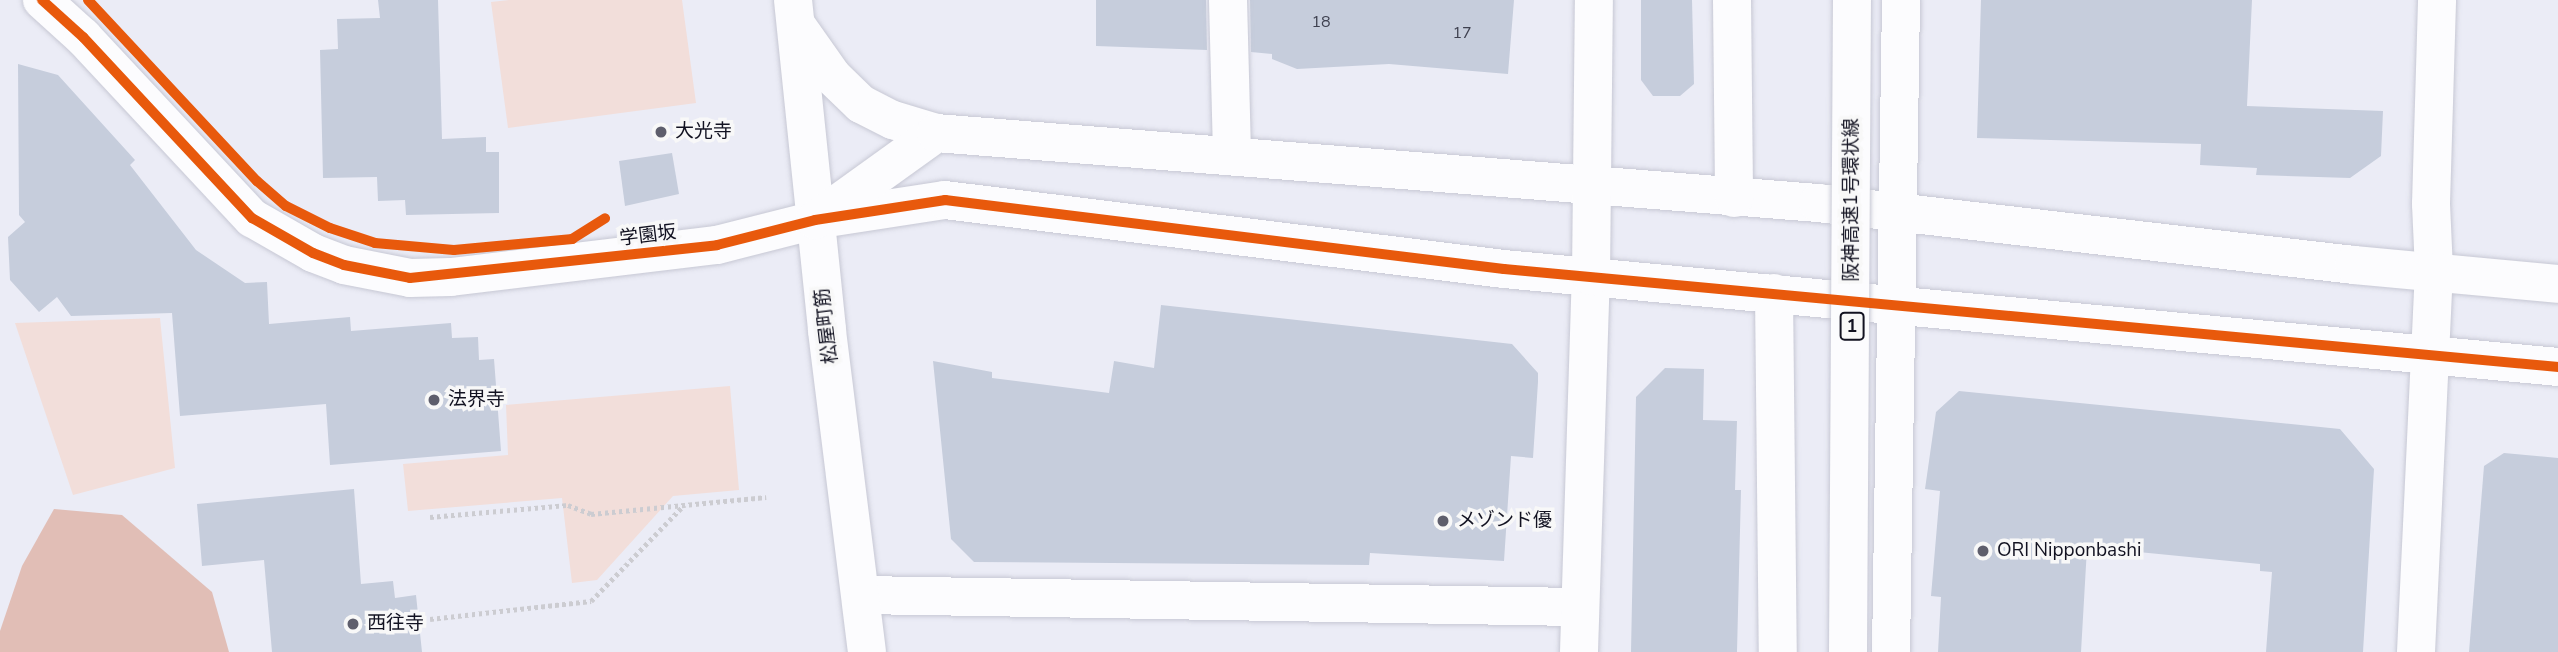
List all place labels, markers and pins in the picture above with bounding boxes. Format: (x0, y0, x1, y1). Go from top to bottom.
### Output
place label: 大光寺 (675, 121, 732, 143)
marker: 大光寺 (653, 124, 669, 140)
place label: 法界寺 (448, 389, 505, 411)
marker: 法界寺 (426, 392, 442, 408)
place label: メゾンド優 (1457, 510, 1552, 532)
marker: メゾンド優 (1435, 513, 1451, 529)
place label: ORI Nipponbashi (1997, 540, 2141, 562)
marker: ORI Nipponbashi (1975, 543, 1991, 559)
place label: 西往寺 (367, 613, 424, 635)
marker: 西往寺 (345, 616, 361, 632)

